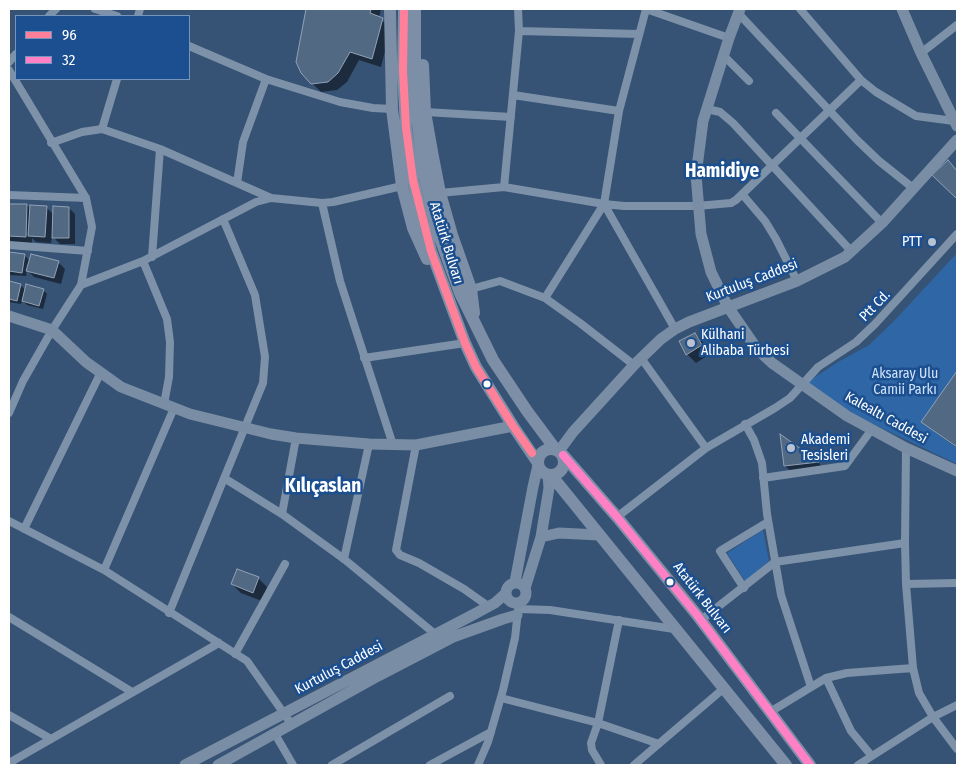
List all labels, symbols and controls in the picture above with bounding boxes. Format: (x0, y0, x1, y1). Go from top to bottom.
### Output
legend (15, 15, 190, 80)
text: 96 (62, 26, 77, 44)
text: 32 (62, 51, 75, 69)
district label: Hamidiye (685, 161, 759, 183)
street label: Atatürk Bulvarı (426, 200, 466, 286)
place label: PTT (902, 234, 922, 250)
marker: PTT (926, 236, 938, 248)
street label: Kurtuluş Caddesi (704, 256, 800, 306)
street label: Ptt Cd. (856, 287, 894, 325)
place label: Külhani Alibaba Türbesi (701, 327, 789, 360)
marker: Külhani Alibaba Türbesi (685, 337, 697, 349)
park label: Aksaray Ulu Camii Parkı (872, 366, 938, 398)
unlabelled marker (482, 379, 492, 389)
street label: Kalealtı Caddesi (842, 388, 930, 448)
place label: Akademi Tesisleri (801, 432, 850, 464)
marker: Akademi Tesisleri (785, 442, 797, 454)
district label: Kılıçaslan (285, 476, 361, 498)
street label: Atatürk Bulvarı (669, 559, 735, 637)
unlabelled marker (665, 577, 675, 587)
street label: Kurtuluş Caddesi (292, 638, 386, 698)

